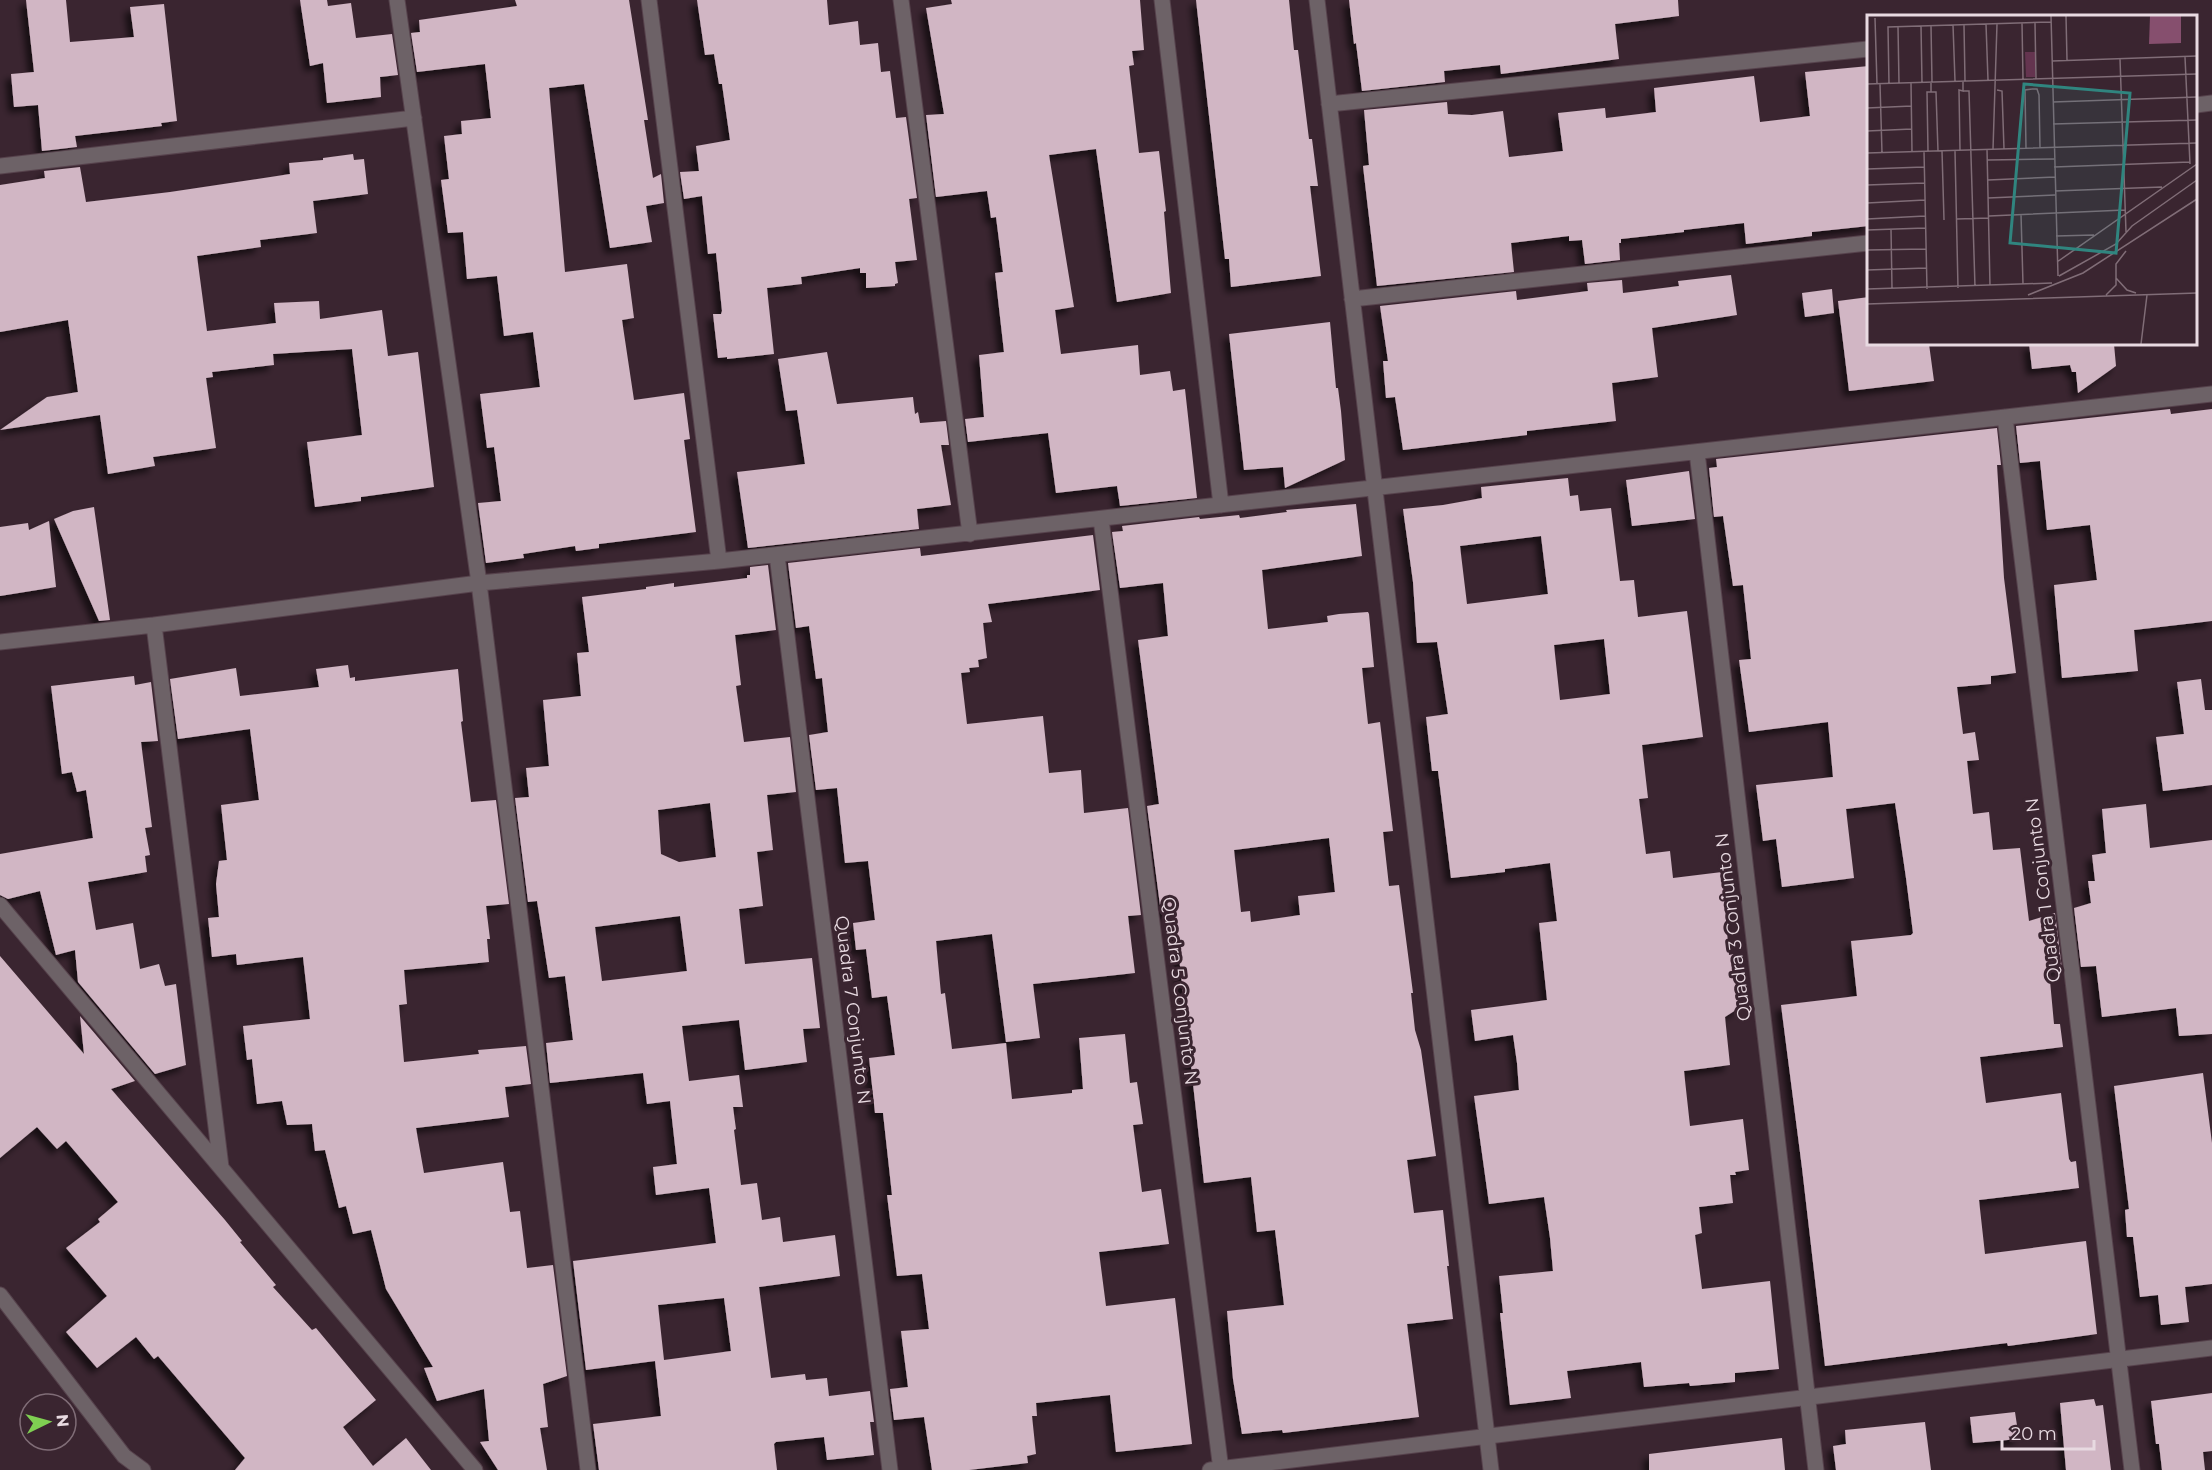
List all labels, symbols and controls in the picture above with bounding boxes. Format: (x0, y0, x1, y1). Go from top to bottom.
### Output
inset map (1867, 15, 2197, 345)
street label: Quadra 1 Conjunto N (2021, 797, 2065, 983)
street label: Quadra 3 Conjunto N (1711, 832, 1755, 1022)
street label: Quadra 5 Conjunto N (1158, 896, 1202, 1086)
street label: Quadra 7 Conjunto N (831, 914, 875, 1106)
north arrow (18, 1392, 78, 1452)
text: N (52, 1413, 72, 1428)
scale bar (2002, 1413, 2094, 1451)
text: 20 m (2011, 1423, 2057, 1445)

